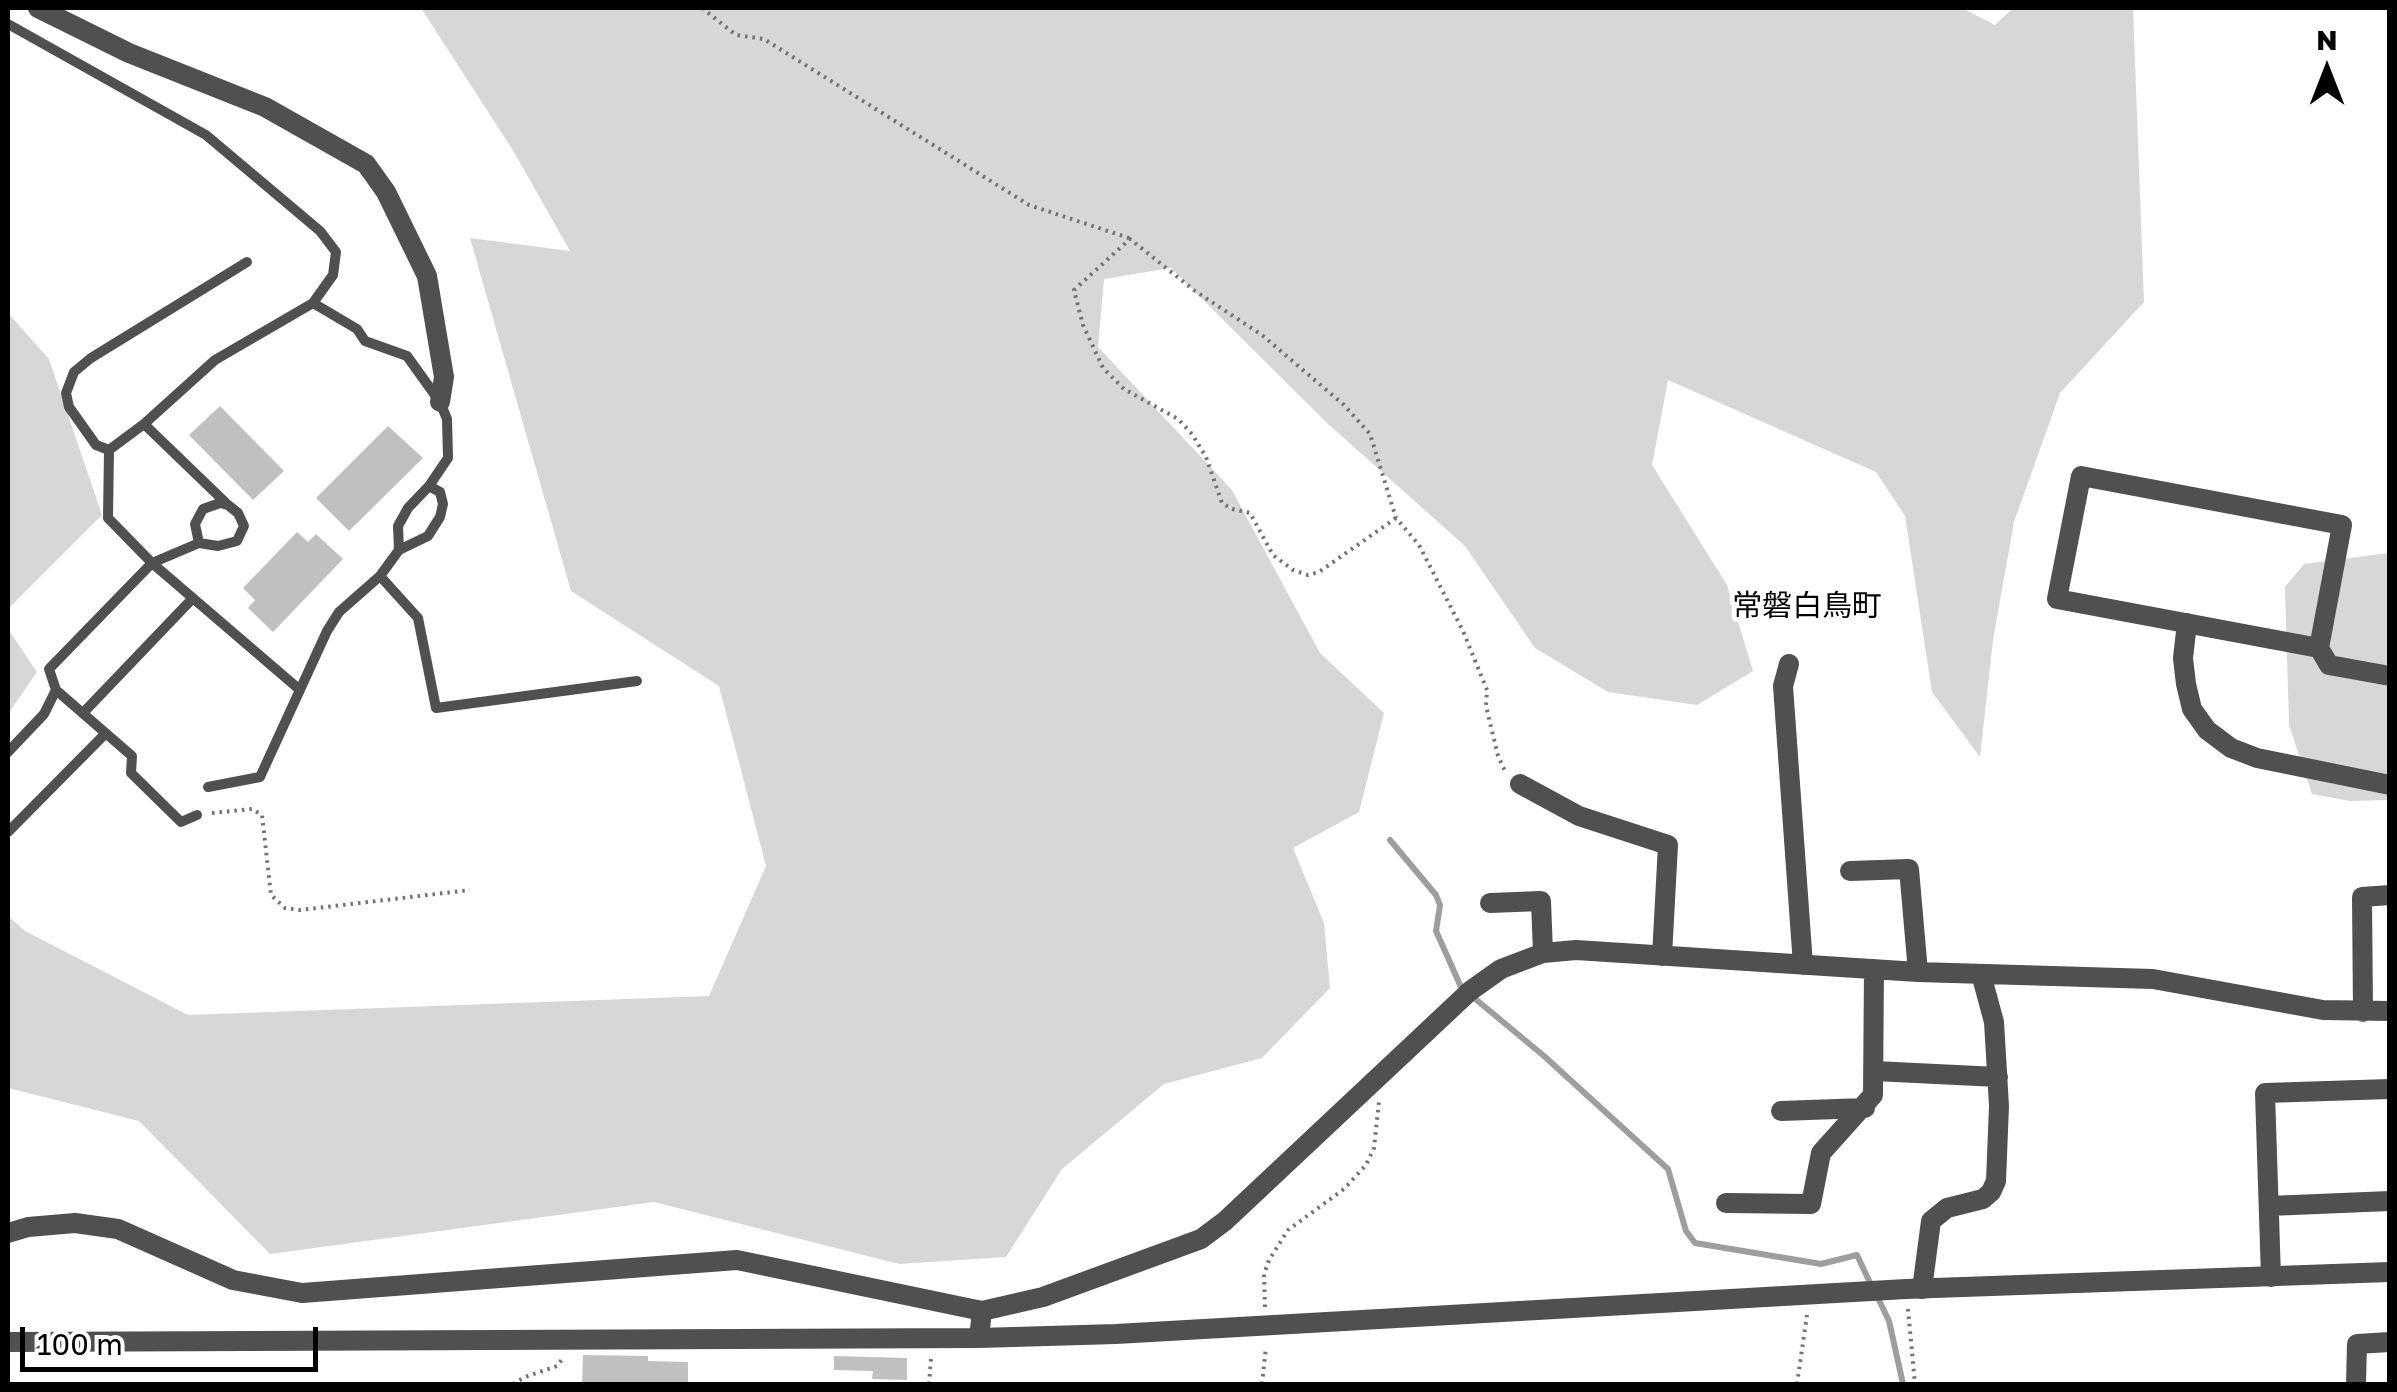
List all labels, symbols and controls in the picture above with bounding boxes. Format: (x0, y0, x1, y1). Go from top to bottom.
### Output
north arrow (2277, 20, 2377, 120)
text: N (2316, 23, 2338, 56)
district label: 常磐白鳥町 (1732, 588, 1882, 624)
scale bar (25, 1307, 322, 1369)
text: 100 m (37, 1326, 123, 1362)

